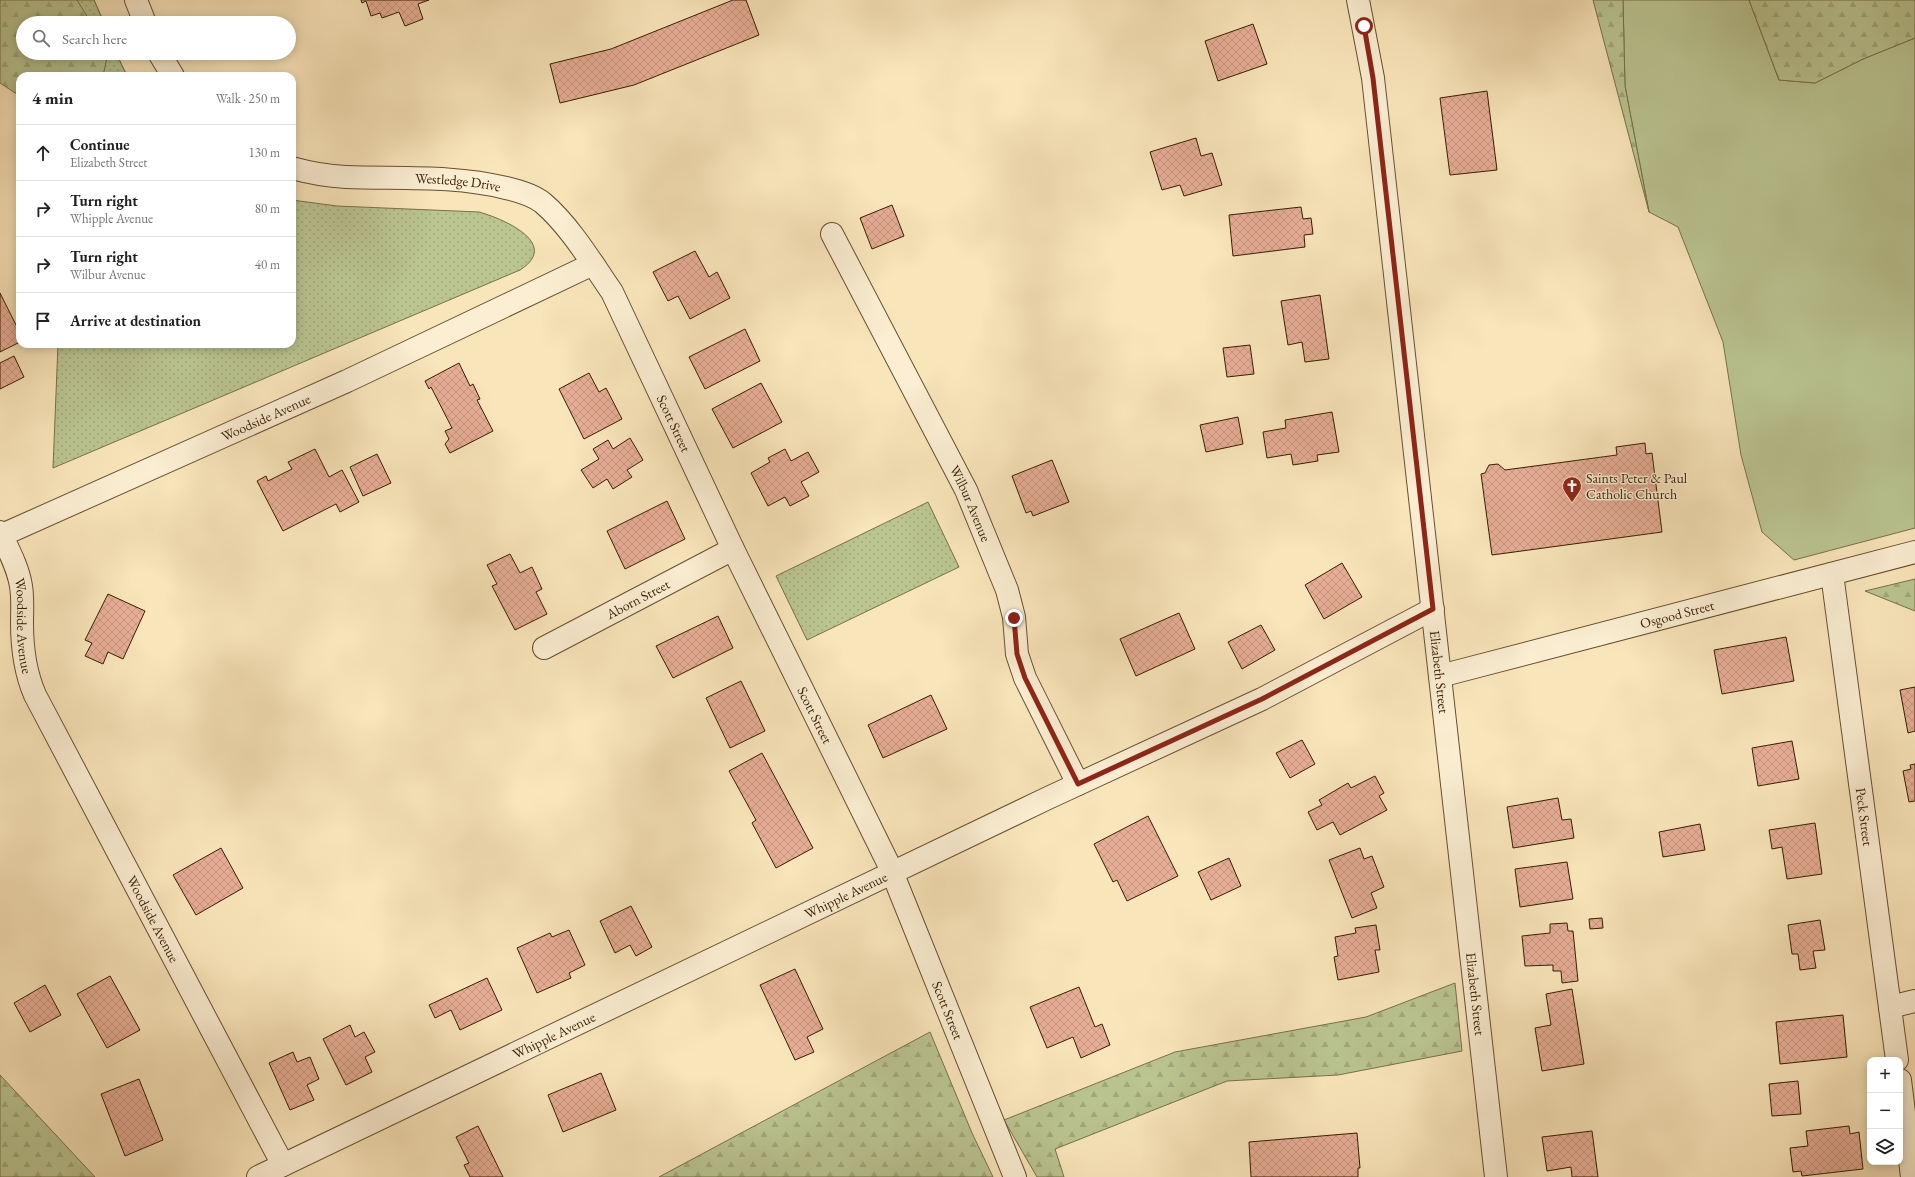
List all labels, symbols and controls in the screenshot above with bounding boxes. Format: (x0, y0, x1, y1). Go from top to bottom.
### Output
search box (16, 16, 296, 60)
route start (1355, 17, 1373, 35)
icon: search (30, 27, 52, 49)
text: Search here (62, 29, 127, 48)
text: 4 min (32, 87, 73, 109)
text: Walk · 250 m (216, 90, 280, 107)
text: Continue (70, 135, 130, 154)
icon: ahead (32, 142, 54, 164)
text: 130 m (249, 144, 280, 161)
text: Elizabeth Street (70, 154, 147, 171)
street label: Westledge Drive (415, 169, 503, 196)
text: Turn right (70, 191, 138, 210)
icon: right (32, 198, 54, 220)
text: 80 m (255, 200, 280, 217)
text: Whipple Avenue (70, 210, 153, 227)
text: Turn right (70, 247, 138, 266)
icon: right (32, 254, 54, 276)
text: 40 m (255, 256, 280, 273)
text: Wilbur Avenue (70, 266, 146, 283)
icon: arrive (32, 310, 54, 332)
text: Arrive at destination (70, 311, 201, 330)
street label: Woodside Avenue (218, 389, 314, 445)
street label: Scott Street (653, 392, 695, 456)
street label: Wilbur Avenue (946, 462, 995, 545)
place label: Saints Peter & Paul Catholic Church (1586, 469, 1688, 503)
church icon: Saints Peter & Paul Catholic Church (1561, 475, 1583, 503)
street label: Aborn Street (602, 574, 673, 623)
street label: Woodside Avenue (11, 576, 36, 676)
street label: Osgood Street (1638, 596, 1717, 632)
route end (1005, 609, 1023, 627)
street label: Elizabeth Street (1426, 629, 1453, 715)
street label: Scott Street (793, 684, 837, 747)
street label: Peck Street (1852, 787, 1877, 847)
street label: Whipple Avenue (802, 867, 891, 923)
street label: Woodside Avenue (123, 872, 184, 966)
street label: Elizabeth Street (1462, 951, 1489, 1037)
street label: Scott Street (928, 979, 968, 1043)
street label: Whipple Avenue (509, 1007, 599, 1063)
map controls (1867, 1057, 1903, 1165)
button: + (1867, 1057, 1903, 1093)
button: − (1867, 1093, 1903, 1129)
button: layers (1867, 1129, 1903, 1165)

